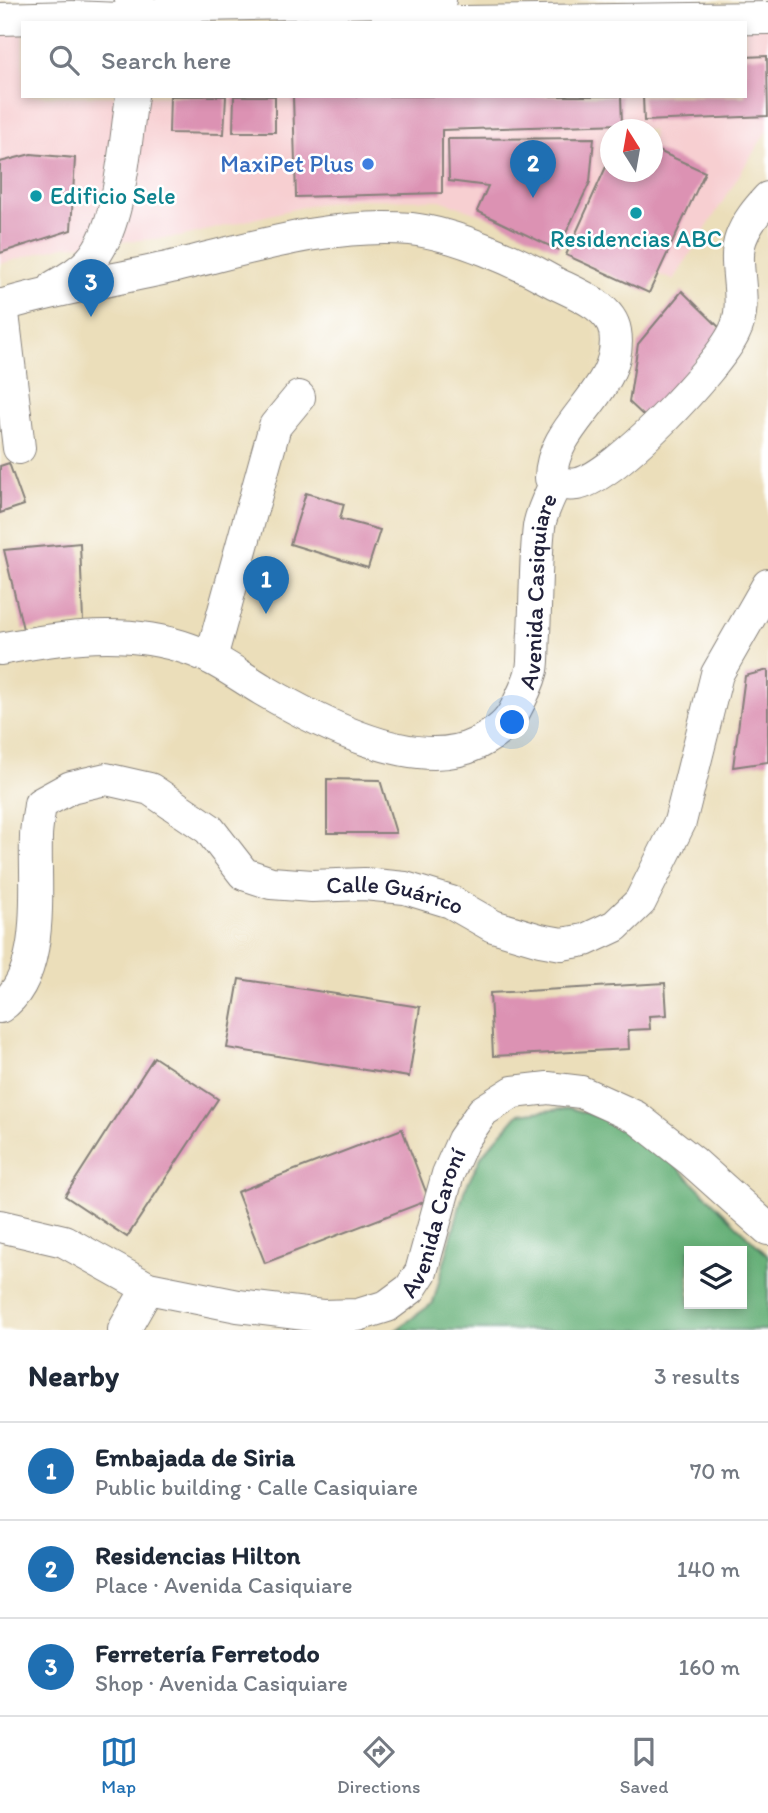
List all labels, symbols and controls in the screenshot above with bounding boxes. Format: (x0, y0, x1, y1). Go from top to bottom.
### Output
search box (21, 21, 747, 98)
icon: search (45, 41, 83, 79)
text: Search here (101, 44, 231, 76)
north arrow (600, 119, 663, 182)
pin: 2 (510, 140, 556, 198)
place label: MaxiPet Plus (220, 149, 354, 178)
marker: MaxiPet Plus (360, 156, 376, 172)
place label: Edificio Sele (50, 181, 176, 210)
marker: Edificio Sele (28, 188, 44, 204)
marker: Residencias ABC (628, 205, 644, 221)
place label: Residencias ABC (550, 224, 722, 253)
pin: 3 (68, 259, 114, 317)
street label: Avenida Casiquiare (512, 488, 563, 693)
pin: 1 (243, 556, 289, 614)
your location (495, 705, 529, 739)
street label: Calle Guárico (326, 869, 470, 921)
street label: Avenida Caroní (393, 1143, 472, 1303)
map controls (684, 1246, 747, 1309)
button: layers (684, 1246, 747, 1309)
text: Nearby (28, 1357, 119, 1394)
text: 3 results (654, 1362, 740, 1390)
text: Embajada de Siria (95, 1441, 295, 1473)
text: 1 (46, 1457, 56, 1485)
text: 70 m (690, 1457, 740, 1485)
text: Public building · Calle Casiquiare (95, 1473, 418, 1501)
text: Residencias Hilton (95, 1539, 300, 1571)
text: 2 (45, 1555, 57, 1583)
text: 140 m (677, 1555, 740, 1583)
text: Place · Avenida Casiquiare (95, 1571, 353, 1599)
text: Ferretería Ferretodo (95, 1637, 320, 1669)
text: 3 (45, 1653, 57, 1681)
text: 160 m (678, 1653, 740, 1681)
text: Shop · Avenida Casiquiare (95, 1669, 348, 1697)
tab: Map (100, 1733, 138, 1798)
tab: Directions (337, 1733, 421, 1798)
tab: Saved (620, 1733, 668, 1798)

